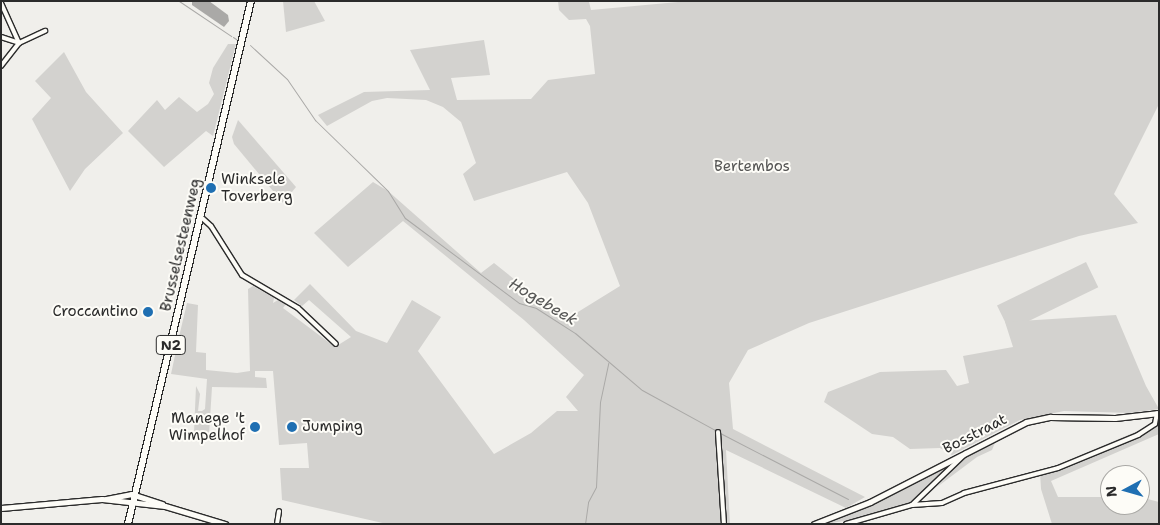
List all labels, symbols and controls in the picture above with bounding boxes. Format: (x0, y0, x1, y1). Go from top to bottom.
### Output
park label: Bertembos (714, 158, 790, 176)
place label: Winksele Toverberg (221, 170, 293, 205)
street label: Brusselsesteenweg (157, 177, 205, 313)
marker: Winksele Toverberg (205, 182, 217, 194)
water label: Hogebeek (505, 274, 581, 330)
place label: Croccantino (53, 303, 138, 321)
marker: Croccantino (142, 306, 154, 318)
road number: N2 (155, 334, 187, 356)
place label: Manege 't Wimpelhof (169, 409, 245, 444)
street label: Bosstraat (940, 410, 1010, 458)
place label: Jumping (302, 418, 363, 436)
marker: Manege 't Wimpelhof (249, 421, 261, 433)
marker: Jumping (286, 421, 298, 433)
north arrow (1100, 465, 1150, 515)
text: N (1102, 485, 1121, 498)

